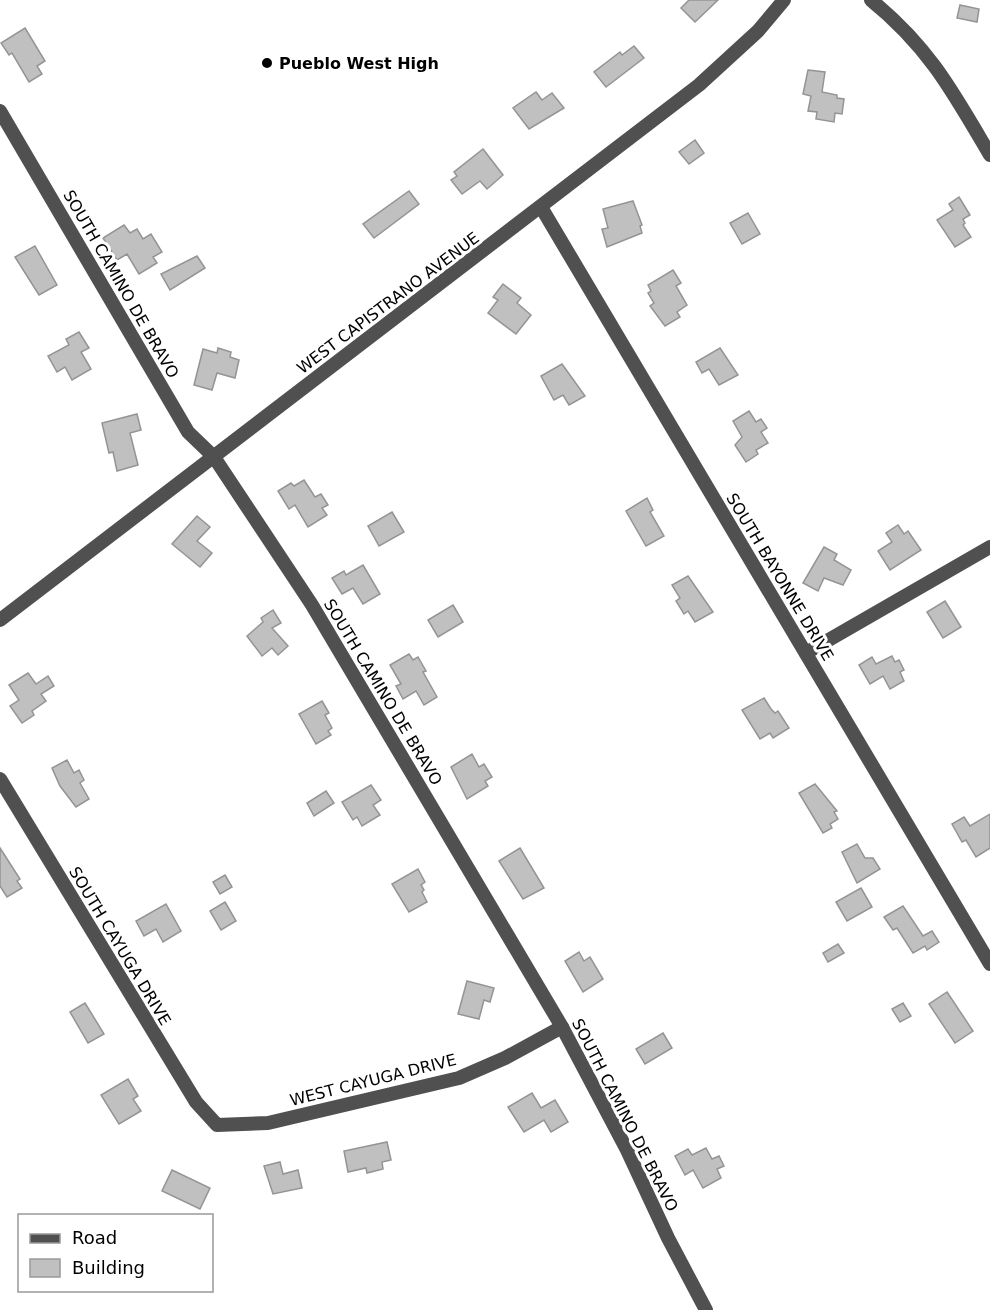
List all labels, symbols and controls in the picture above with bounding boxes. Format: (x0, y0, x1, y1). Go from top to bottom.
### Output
place label: Pueblo West High (279, 54, 439, 73)
marker: Pueblo West High (260, 56, 274, 70)
street label: SOUTH CAMINO DE BRAVO (59, 187, 183, 381)
street label: WEST CAPISTRANO AVENUE (293, 228, 483, 378)
street label: SOUTH BAYONNE DRIVE (722, 490, 838, 664)
street label: SOUTH CAMINO DE BRAVO (320, 595, 446, 789)
street label: SOUTH CAYUGA DRIVE (65, 863, 175, 1029)
street label: SOUTH CAMINO DE BRAVO (568, 1015, 682, 1215)
street label: WEST CAYUGA DRIVE (288, 1050, 458, 1110)
legend (18, 1214, 213, 1292)
text: Road (72, 1227, 117, 1248)
text: Building (72, 1257, 145, 1278)

